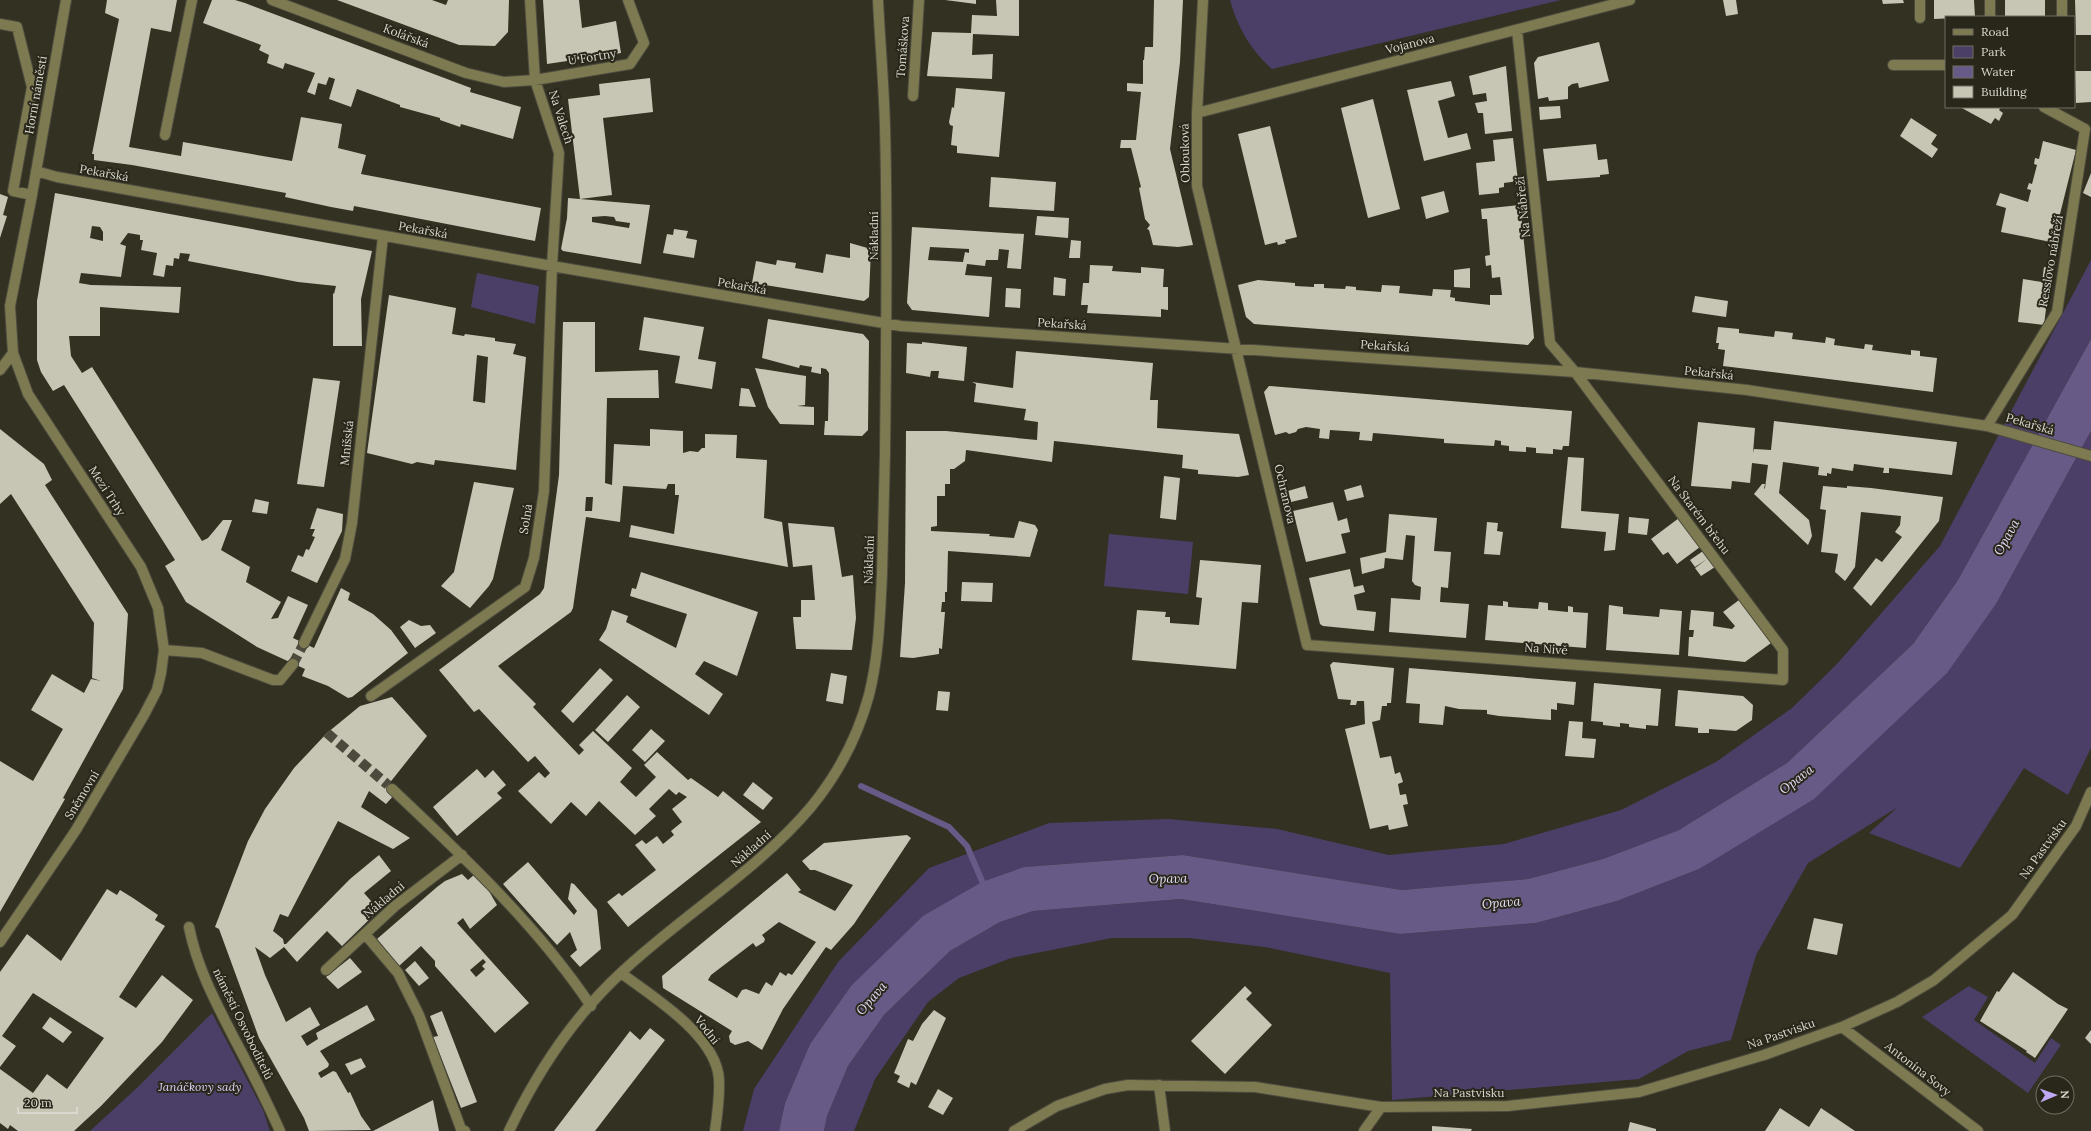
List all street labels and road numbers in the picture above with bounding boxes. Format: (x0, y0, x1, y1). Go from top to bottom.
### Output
street label: Tomáškova (893, 15, 912, 78)
street label: Kolářská (381, 20, 431, 51)
street label: Vojanova (1383, 30, 1436, 57)
street label: U Fortny (567, 45, 618, 68)
street label: Horní náměstí (21, 55, 50, 135)
street label: Na Valech (546, 88, 577, 146)
street label: Oblouková (1176, 123, 1193, 183)
street label: Pekařská (78, 161, 130, 184)
street label: Na Nábřeží (1512, 176, 1533, 239)
street label: Nákladní (866, 211, 881, 261)
street label: Resslovo nábřeží (2035, 214, 2066, 308)
street label: Pekařská (397, 218, 449, 241)
street label: Pekařská (716, 274, 768, 297)
street label: Pekařská (1037, 314, 1087, 333)
street label: Pekařská (1360, 336, 1410, 355)
street label: Pekařská (1684, 362, 1735, 383)
street label: Pekařská (2004, 409, 2056, 438)
street label: Mnišská (337, 420, 356, 466)
street label: Mezi Trhy (86, 463, 129, 519)
street label: Ochranova (1271, 463, 1300, 525)
street label: Na Starém břehu (1665, 472, 1734, 557)
street label: Solná (516, 503, 535, 535)
street label: Nákladní (860, 535, 877, 585)
street label: Na Nivě (1524, 640, 1569, 658)
street label: Sněmovní (61, 767, 102, 822)
street label: Na Pastvisku (2016, 816, 2069, 882)
street label: Nákladní (727, 827, 774, 870)
street label: Nákladní (360, 878, 407, 921)
street label: náměstí Osvoboditelů (210, 966, 277, 1082)
street label: Vodní (691, 1012, 723, 1047)
street label: Na Pastvisku (1745, 1015, 1817, 1052)
street label: Antonína Sovy (1881, 1038, 1955, 1099)
street label: Na Pastvisku (1434, 1085, 1504, 1100)

